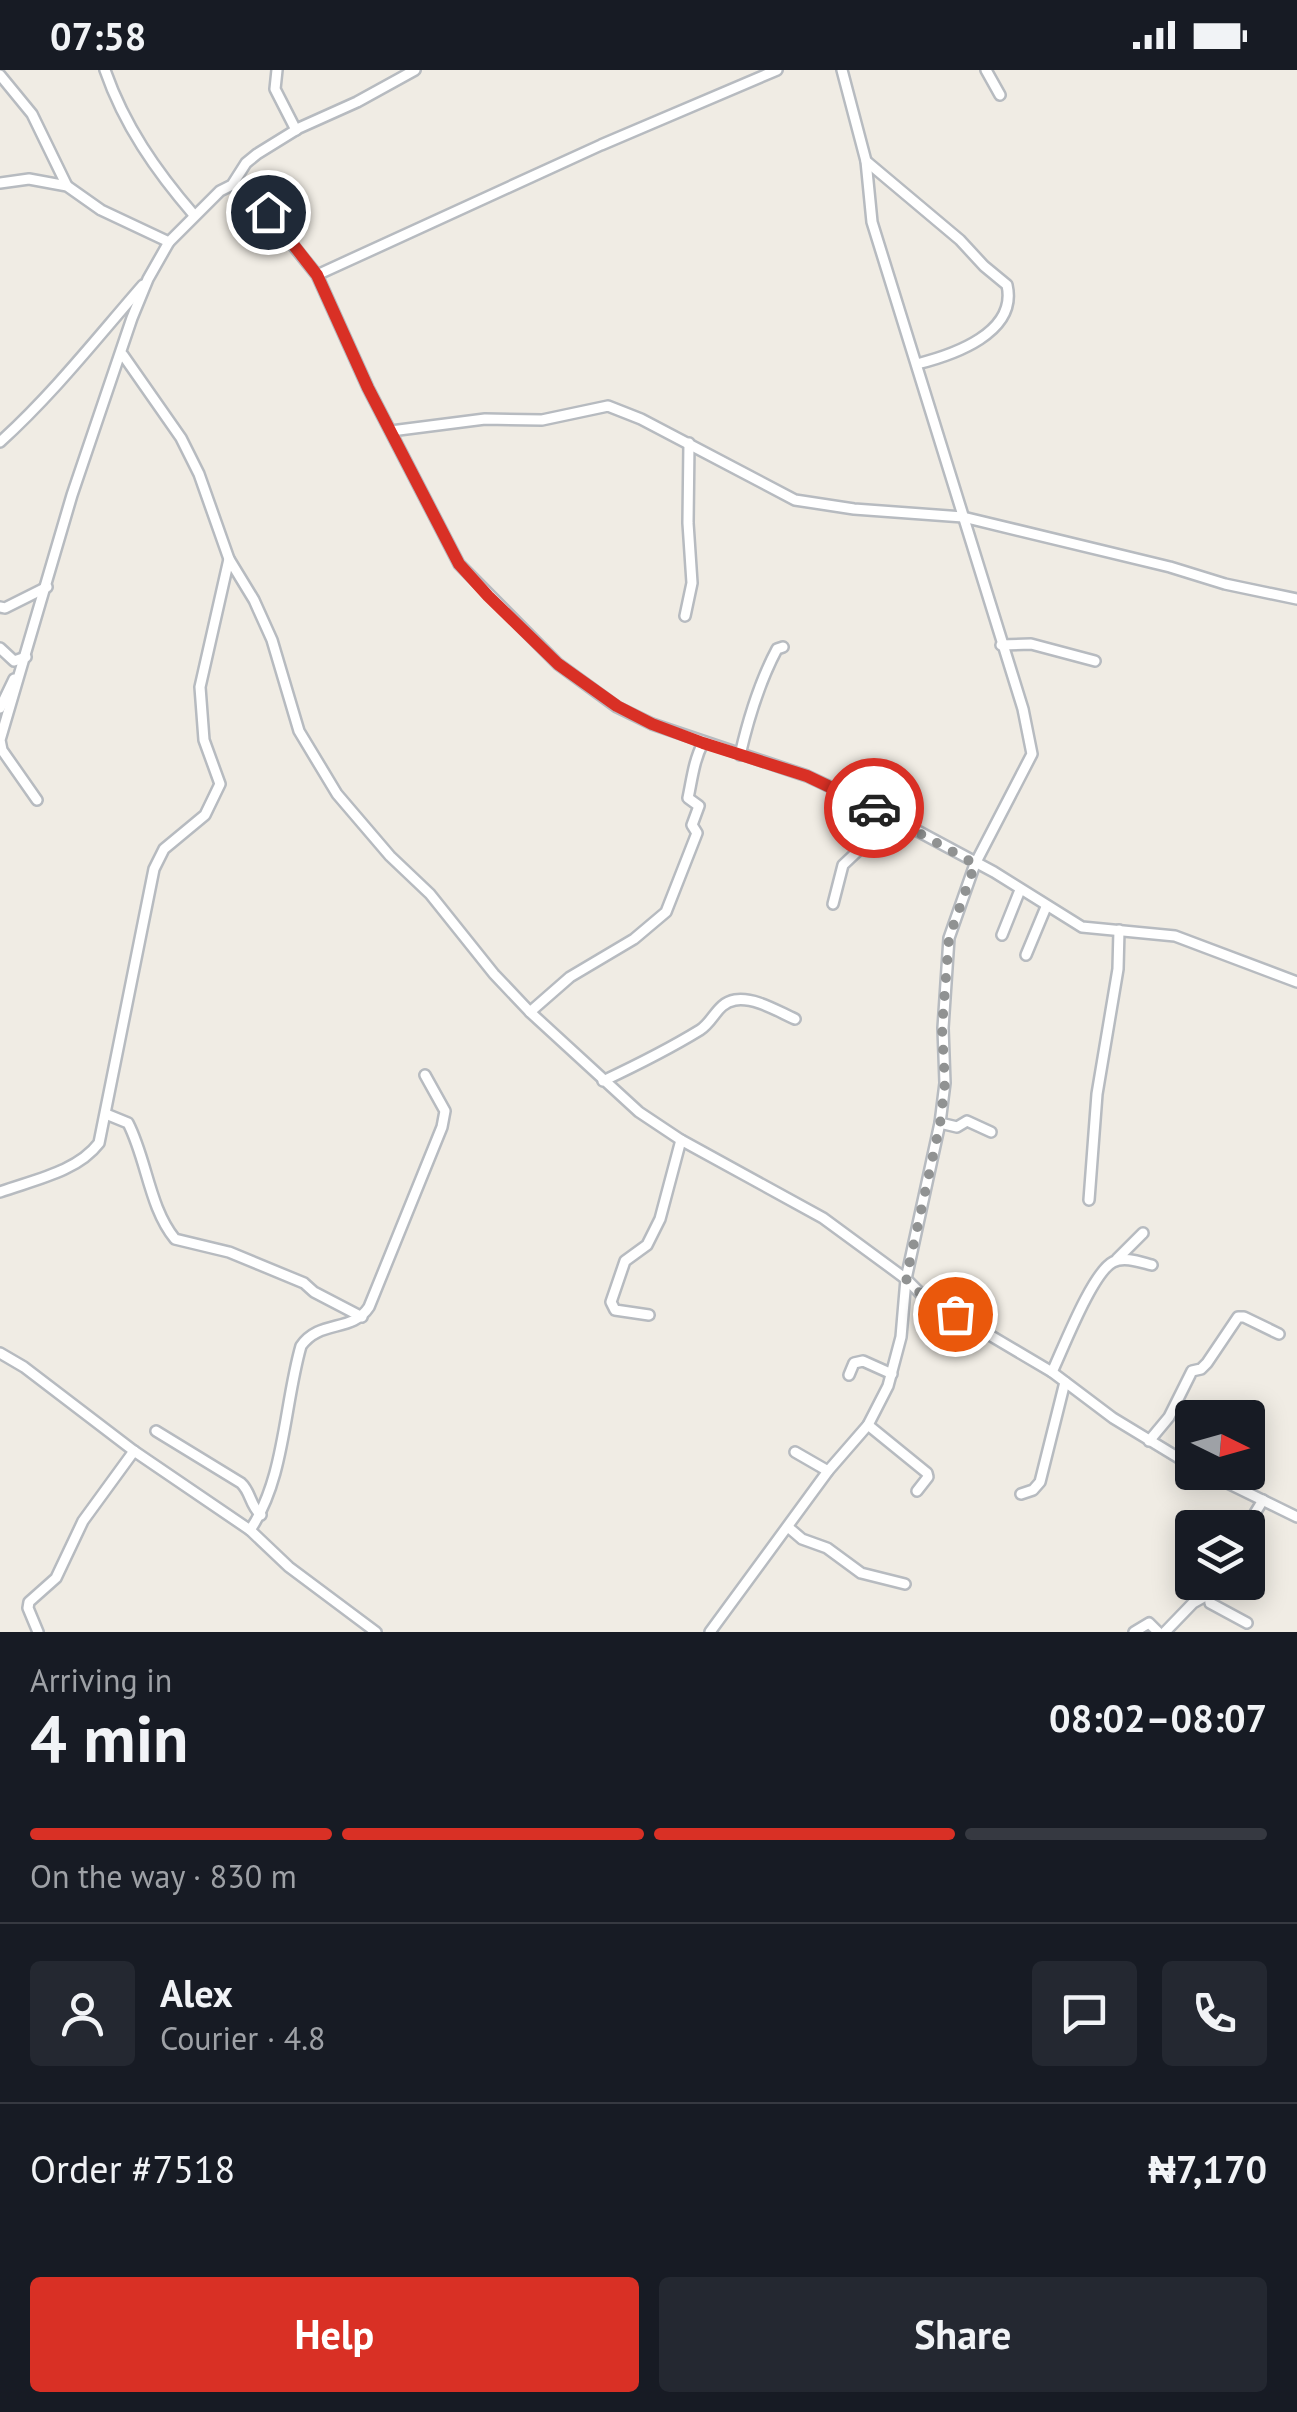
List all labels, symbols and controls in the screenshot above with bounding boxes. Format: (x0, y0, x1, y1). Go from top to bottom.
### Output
text: 07:58 (50, 11, 146, 60)
pin (226, 170, 311, 255)
icon: home (241, 185, 296, 240)
courier (824, 758, 924, 858)
icon: car (847, 781, 902, 836)
pin (913, 1272, 998, 1357)
icon: bag (928, 1287, 983, 1342)
north arrow (1175, 1400, 1265, 1490)
map controls (1175, 1400, 1265, 1600)
button: layers (1175, 1510, 1265, 1600)
text: Arriving in (30, 1659, 172, 1701)
text: 08:02–08:07 (1049, 1693, 1267, 1742)
text: 4 min (30, 1696, 189, 1780)
text: On the way · 830 m (30, 1855, 297, 1897)
button: person (30, 1961, 135, 2066)
button: chat (1032, 1961, 1137, 2066)
button: phone (1162, 1961, 1267, 2066)
text: Alex (160, 1968, 233, 2017)
text: Courier · 4.8 (160, 2017, 326, 2059)
text: Order #7518 (30, 2144, 235, 2193)
text: ₦7,170 (1148, 2144, 1267, 2193)
button: Help (30, 2277, 639, 2392)
button: Share (659, 2277, 1267, 2392)

